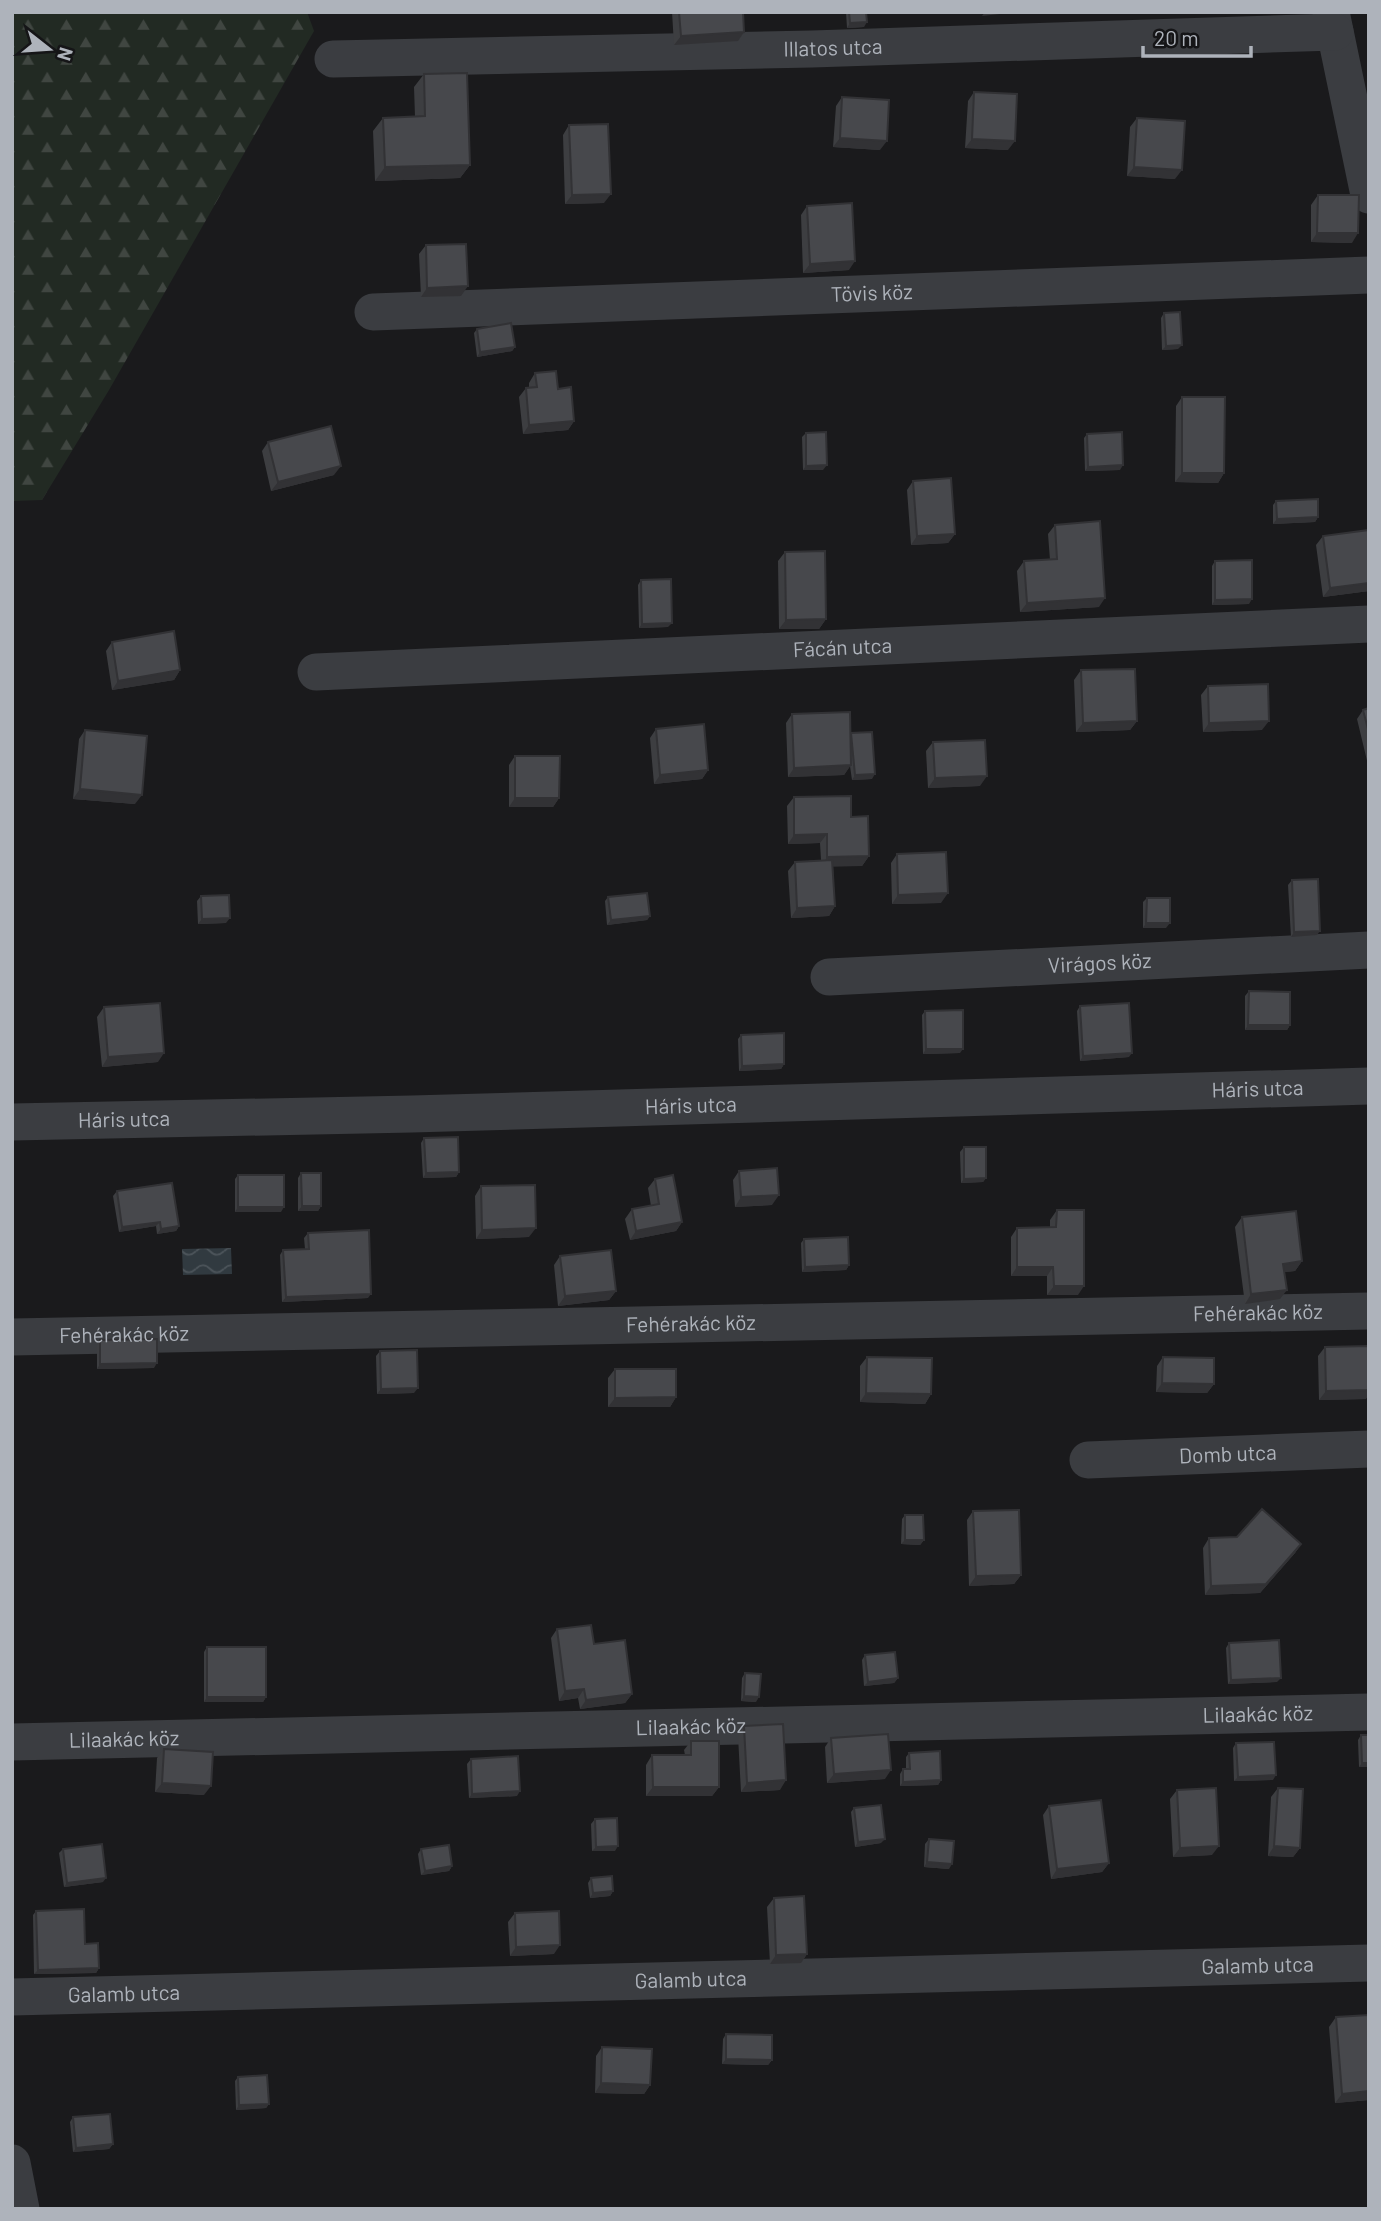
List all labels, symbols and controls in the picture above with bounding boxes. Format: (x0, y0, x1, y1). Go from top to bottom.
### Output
north arrow (14, 14, 84, 84)
scale bar (1143, 14, 1252, 58)
text: 20 m (1154, 25, 1199, 50)
street label: Illatos utca (783, 33, 883, 61)
text: N (53, 45, 79, 64)
street label: Tövis köz (830, 278, 913, 306)
street label: Fácán utca (792, 632, 893, 661)
street label: Virágos köz (1047, 947, 1152, 977)
street label: Háris utca (1211, 1074, 1304, 1102)
street label: Háris utca (644, 1091, 737, 1118)
street label: Háris utca (78, 1105, 170, 1132)
street label: Fehérakác köz (1193, 1298, 1323, 1325)
street label: Fehérakác köz (626, 1309, 756, 1336)
street label: Fehérakác köz (59, 1320, 189, 1347)
street label: Domb utca (1179, 1439, 1277, 1467)
street label: Lilaakác köz (1202, 1699, 1313, 1727)
street label: Lilaakác köz (635, 1712, 746, 1739)
street label: Lilaakác köz (68, 1724, 179, 1752)
street label: Galamb utca (1201, 1950, 1314, 1978)
street label: Galamb utca (634, 1965, 747, 1992)
street label: Galamb utca (67, 1979, 180, 2007)

